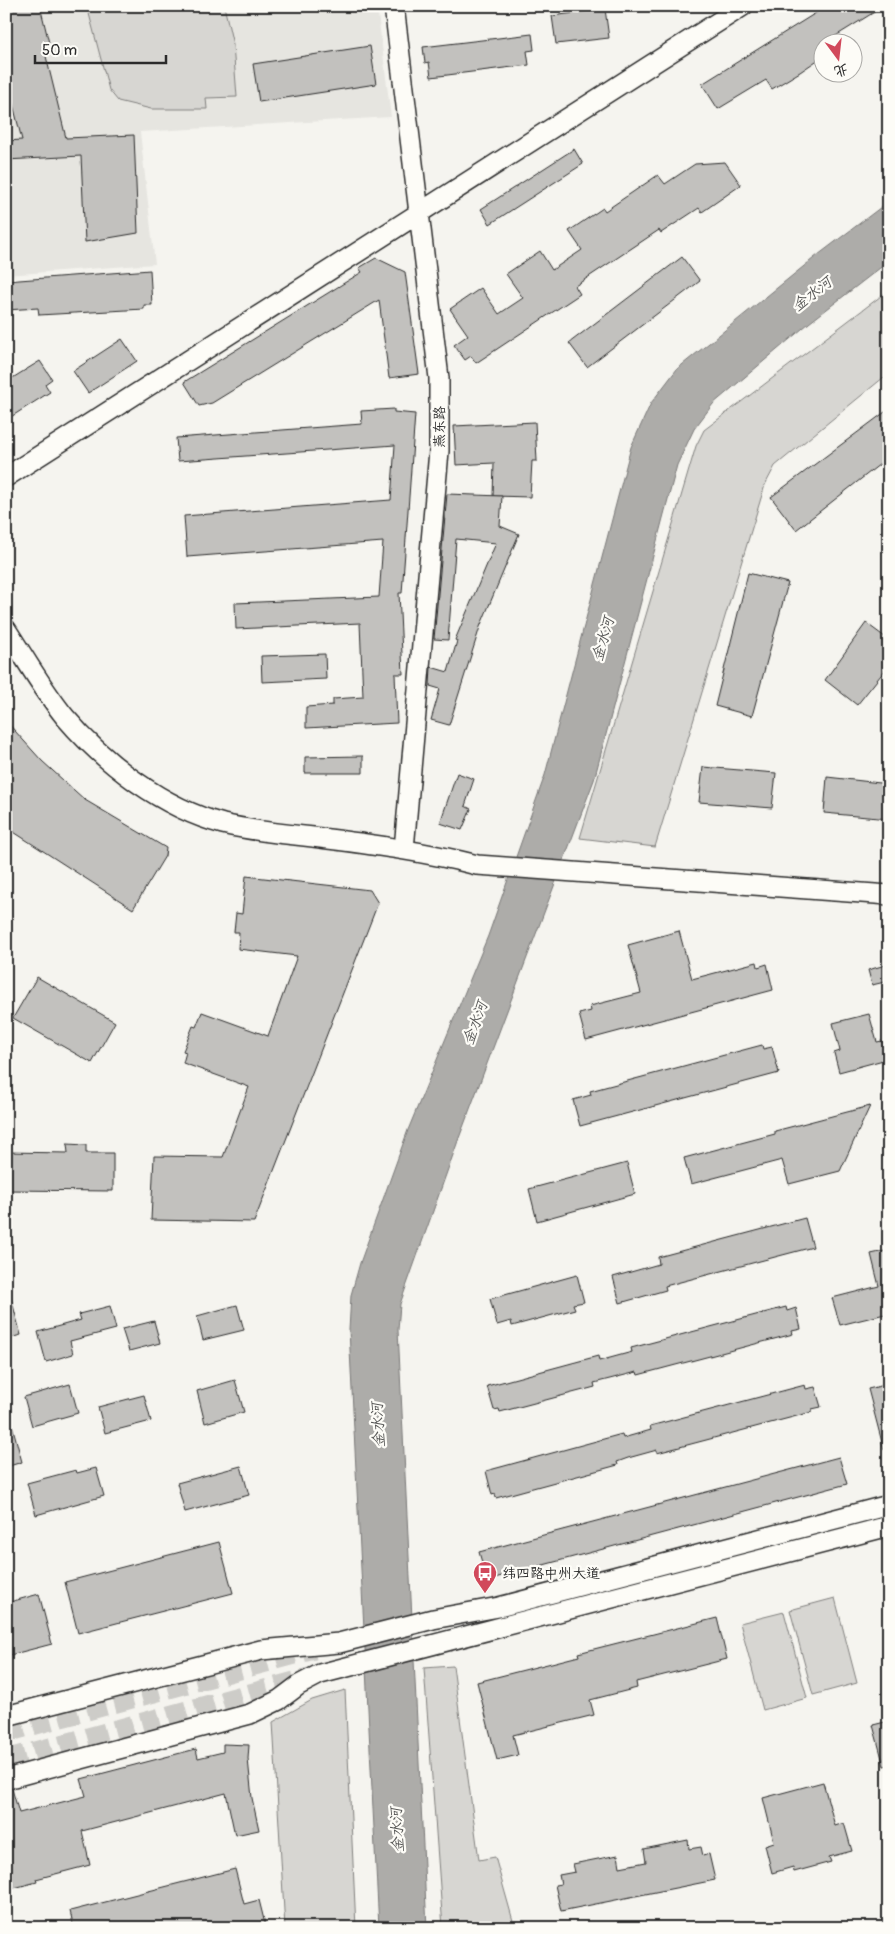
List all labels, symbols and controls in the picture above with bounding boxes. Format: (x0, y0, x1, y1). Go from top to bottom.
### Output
scale bar (35, 32, 166, 64)
north arrow (812, 32, 862, 82)
text: 50 m (42, 41, 77, 60)
text: 北 (832, 60, 850, 80)
water label: 金水河 (789, 271, 838, 316)
street label: 燕东路 (431, 406, 448, 448)
water label: 金水河 (588, 612, 620, 663)
water label: 金水河 (459, 996, 493, 1048)
water label: 金水河 (368, 1399, 389, 1448)
bus stop icon: 纬四路中州大道 (472, 1560, 498, 1594)
place label: 纬四路中州大道 (502, 1565, 600, 1582)
water label: 金水河 (387, 1804, 408, 1853)

